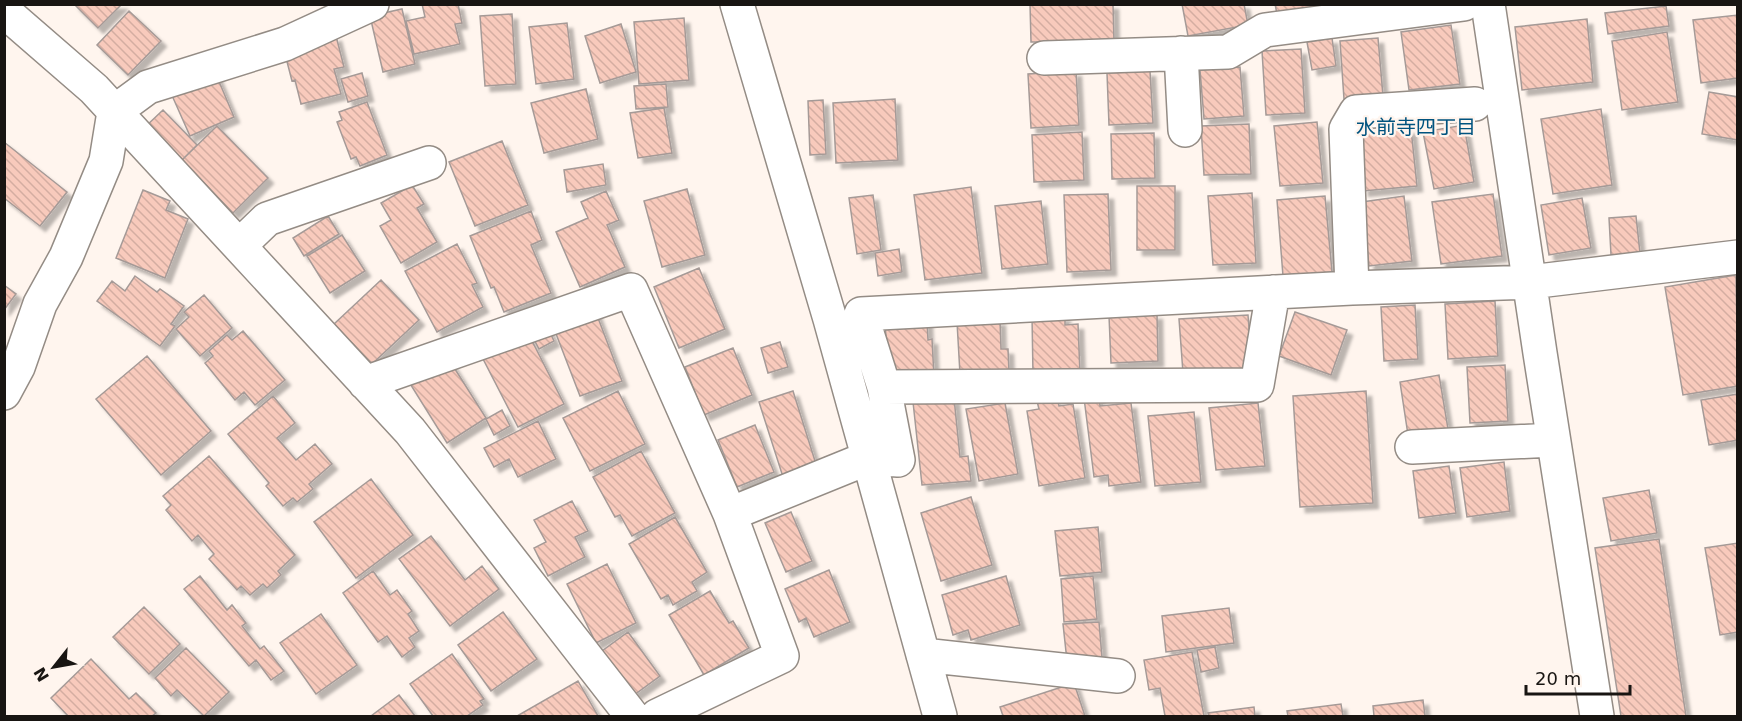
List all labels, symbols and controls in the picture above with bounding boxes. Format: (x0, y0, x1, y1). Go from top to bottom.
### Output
district label: 水前寺四丁目 (1356, 115, 1476, 139)
north arrow (24, 637, 84, 697)
scale bar (1526, 658, 1630, 696)
text: N (30, 664, 53, 685)
text: 20 m (1535, 668, 1581, 689)

